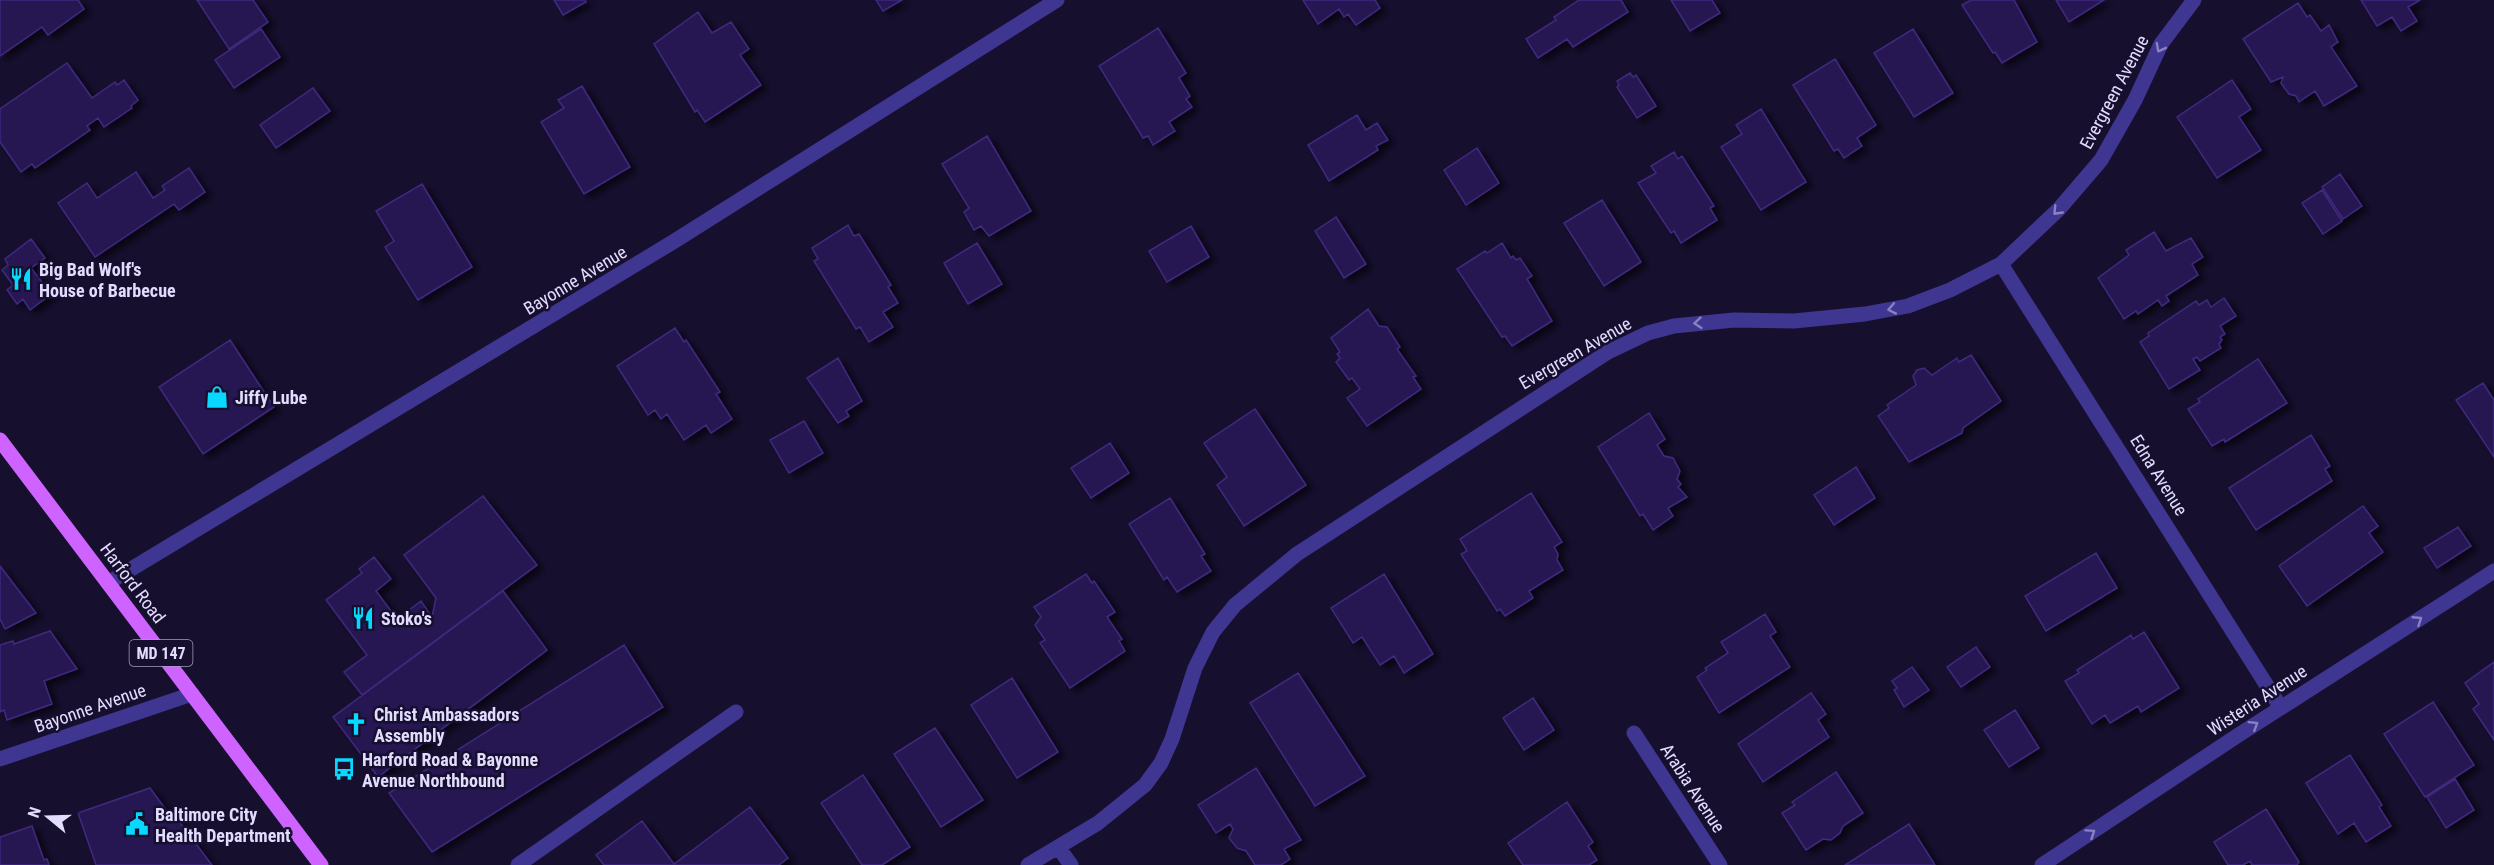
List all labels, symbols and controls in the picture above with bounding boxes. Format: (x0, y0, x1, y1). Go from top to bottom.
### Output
street label: Evergreen Avenue (2075, 32, 2153, 152)
one-way arrow (2156, 41, 2167, 52)
one-way arrow (2053, 204, 2064, 215)
street label: Bayonne Avenue (520, 241, 630, 319)
place label: Big Bad Wolf's House of Barbecue (39, 259, 176, 301)
restaurant icon: Big Bad Wolf's House of Barbecue (8, 266, 34, 292)
one-way arrow (1887, 302, 1897, 315)
street label: Evergreen Avenue (1515, 312, 1635, 394)
one-way arrow (1693, 316, 1703, 329)
shop icon: Jiffy Lube (204, 384, 230, 410)
place label: Jiffy Lube (235, 387, 308, 408)
street label: Edna Avenue (2126, 431, 2192, 519)
street label: Harford Road (96, 539, 170, 627)
restaurant icon: Stoko's (350, 605, 376, 631)
place label: Stoko's (381, 608, 432, 629)
one-way arrow (2411, 616, 2422, 627)
road number: MD 147 (130, 640, 192, 666)
street label: Wisteria Avenue (2203, 660, 2311, 740)
street label: Bayonne Avenue (31, 679, 149, 737)
place label: Christ Ambassadors Assembly (374, 704, 519, 746)
church icon: Christ Ambassadors Assembly (343, 711, 369, 737)
one-way arrow (2248, 721, 2258, 733)
street label: Arabia Avenue (1656, 740, 1730, 836)
place label: Harford Road & Bayonne Avenue Northbound (362, 749, 538, 791)
bus stop icon: Harford Road & Bayonne Avenue Northbound (331, 756, 357, 782)
north arrow (18, 787, 78, 847)
place label: Baltimore City Health Department (155, 804, 291, 846)
text: N (24, 805, 45, 820)
public building icon: Baltimore City Health Department (124, 811, 150, 837)
one-way arrow (2085, 828, 2095, 840)

